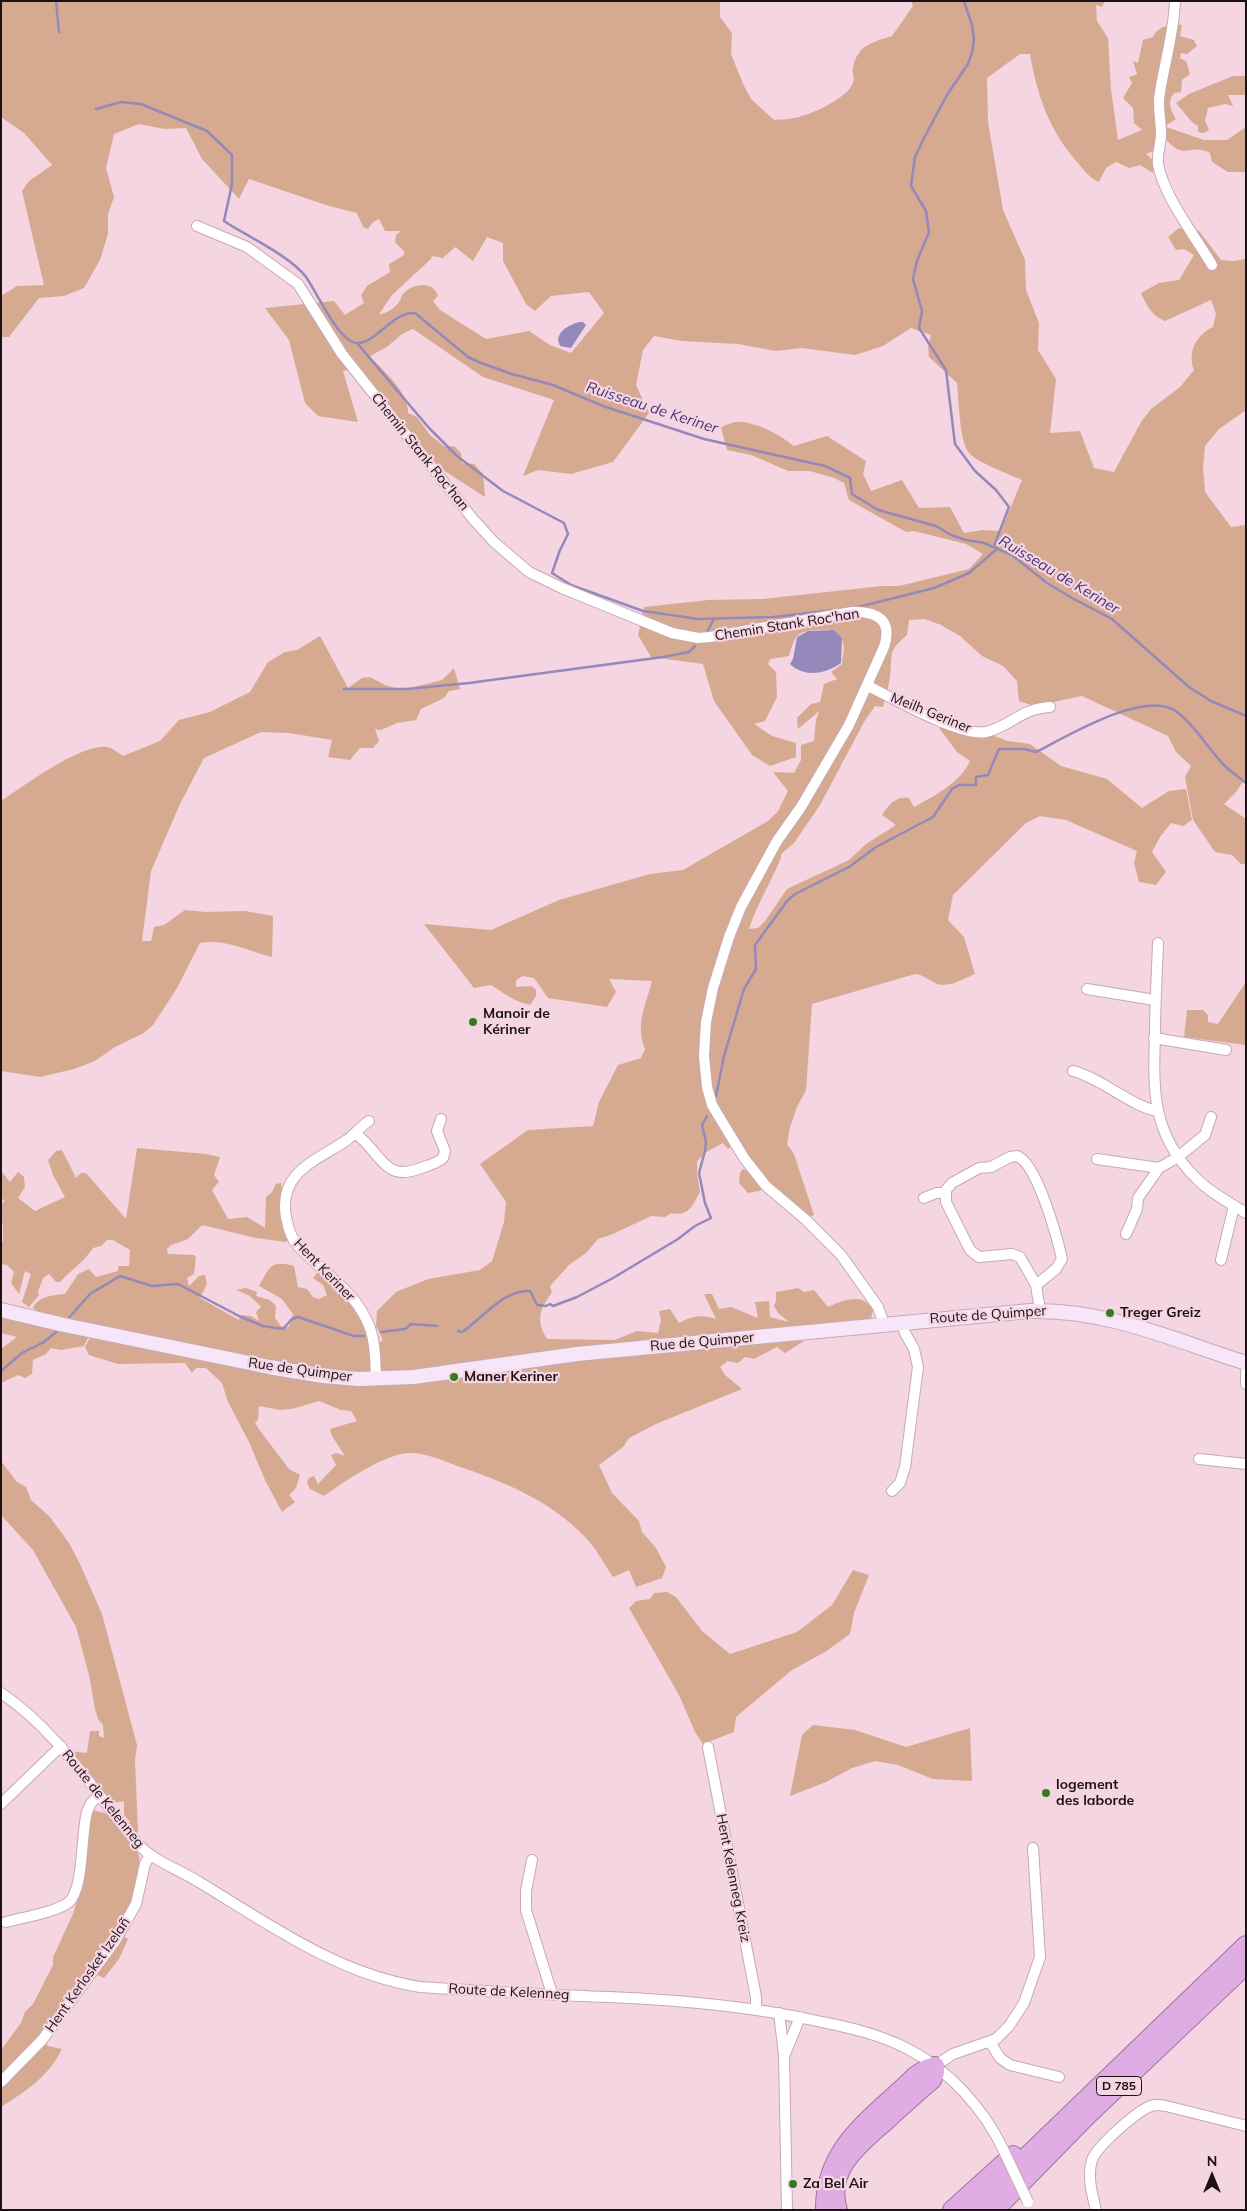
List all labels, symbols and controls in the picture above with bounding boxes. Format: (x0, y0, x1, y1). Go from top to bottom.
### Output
water label: Ruisseau de Keriner (584, 378, 720, 438)
street label: Chemin Stank Roc'han (367, 390, 473, 514)
water label: Ruisseau de Keriner (996, 532, 1122, 618)
street label: Chemin Stank Roc'han (713, 605, 861, 645)
street label: Meilh Geriner (888, 689, 974, 737)
place label: Manoir de Kériner (483, 1006, 550, 1038)
marker: Manoir de Kériner (467, 1016, 479, 1028)
street label: Hent Keriner (290, 1235, 358, 1305)
street label: Route de Quimper (929, 1303, 1047, 1327)
place label: Treger Greiz (1120, 1305, 1201, 1321)
marker: Treger Greiz (1104, 1307, 1116, 1319)
street label: Rue de Quimper (649, 1329, 755, 1355)
street label: Rue de Quimper (247, 1354, 353, 1386)
place label: Maner Keriner (464, 1369, 558, 1385)
marker: Maner Keriner (448, 1371, 460, 1383)
street label: Route de Kelenneg (58, 1747, 148, 1851)
place label: logement des laborde (1056, 1777, 1134, 1810)
marker: logement des laborde (1040, 1787, 1052, 1799)
street label: Hent Kelenneg Kreiz (712, 1812, 754, 1944)
street label: Hent Kerlosket Izelañ (42, 1914, 134, 2036)
street label: Route de Kelenneg (448, 1980, 570, 2004)
road number: D 785 (1096, 2076, 1142, 2096)
north arrow (1187, 2151, 1237, 2201)
text: N (1207, 2152, 1217, 2170)
place label: Za Bel Air (803, 2176, 868, 2192)
marker: Za Bel Air (787, 2178, 799, 2190)

